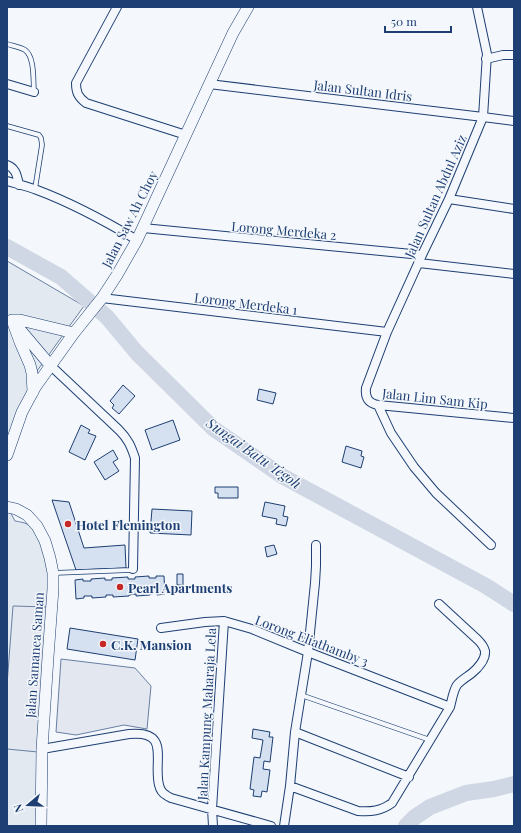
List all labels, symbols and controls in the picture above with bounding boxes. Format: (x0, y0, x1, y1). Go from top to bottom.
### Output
scale bar (385, 8, 451, 34)
text: 50 m (391, 13, 417, 29)
street label: Jalan Sultan Idris (312, 75, 413, 104)
street label: Jalan Sultan Abdul Aziz (400, 132, 470, 261)
street label: Jalan Saw Ah Choy (97, 167, 161, 271)
street label: Lorong Merdeka 2 (231, 217, 337, 243)
street label: Lorong Merdeka 1 (193, 288, 299, 318)
street label: Jalan Lim Sam Kip (380, 384, 489, 412)
water label: Sungai Batu Tegoh (202, 413, 305, 493)
place label: Hotel Flemington (76, 516, 180, 533)
marker: Hotel Flemington (63, 519, 73, 529)
place label: Pearl Apartments (128, 579, 232, 596)
marker: Pearl Apartments (115, 582, 125, 592)
street label: Jalan Samanea Saman (21, 591, 47, 720)
street label: Lorong Eliathamby 3 (253, 611, 371, 669)
street label: Jalan Kampung Maharaja Lela (193, 627, 219, 802)
place label: C.K. Mansion (111, 636, 192, 653)
marker: C.K. Mansion (98, 639, 108, 649)
north arrow (8, 785, 48, 825)
text: N (10, 802, 26, 815)

